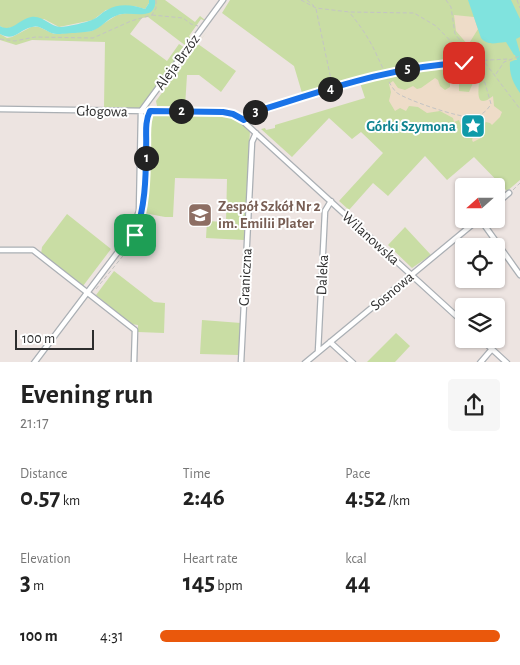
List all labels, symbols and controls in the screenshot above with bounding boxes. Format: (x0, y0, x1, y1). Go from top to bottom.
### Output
street label: Aleja Brzóz (152, 32, 202, 93)
pin (443, 42, 485, 84)
icon: check (450, 49, 478, 77)
pin: 5 (394, 56, 420, 82)
text: 5 (404, 62, 411, 76)
pin: 4 (318, 76, 342, 102)
text: 4 (327, 82, 334, 96)
pin: 2 (168, 98, 194, 124)
pin: 3 (242, 100, 268, 124)
street label: Głogowa (76, 104, 128, 119)
text: 2 (178, 104, 185, 118)
text: 3 (252, 105, 259, 119)
place icon: Górki Szymona (460, 113, 486, 139)
place label: Górki Szymona (366, 119, 456, 134)
pin: 1 (134, 146, 158, 170)
text: 1 (144, 151, 149, 165)
north arrow (455, 178, 505, 228)
map controls (455, 178, 505, 348)
place label: Zespół Szkół Nr 2 im. Emilii Plater (218, 199, 320, 231)
school or university icon: Zespół Szkół Nr 2 im. Emilii Plater (187, 202, 213, 228)
street label: Wilanowska (339, 209, 402, 268)
pin (114, 214, 156, 256)
icon: arrive (121, 221, 149, 249)
button: locate (455, 238, 505, 288)
street label: Graniczna (236, 248, 255, 306)
street label: Daleka (314, 254, 331, 296)
street label: Sosnowa (368, 269, 417, 314)
button: layers (455, 298, 505, 348)
scale bar (15, 328, 94, 351)
text: 100 m (22, 332, 55, 346)
button: share (448, 379, 500, 431)
text: Evening run (20, 381, 153, 409)
text: 21:17 (20, 415, 49, 431)
text: Distance (20, 467, 67, 481)
text: Time (183, 467, 211, 481)
text: Pace (345, 467, 371, 481)
text: 0.57 (20, 485, 60, 510)
text: 2:46 (183, 485, 225, 510)
text: 4:52 (345, 485, 386, 510)
text: km (60, 494, 80, 508)
text: /km (386, 494, 410, 508)
text: Elevation (20, 552, 71, 566)
text: Heart rate (183, 552, 238, 566)
text: kcal (345, 552, 367, 566)
text: 3 (20, 570, 31, 595)
text: 145 (183, 570, 215, 595)
text: 44 (345, 570, 370, 595)
text: m (31, 579, 44, 593)
text: bpm (215, 579, 243, 593)
text: 100 m (20, 628, 58, 644)
text: 4:31 (100, 628, 123, 644)

